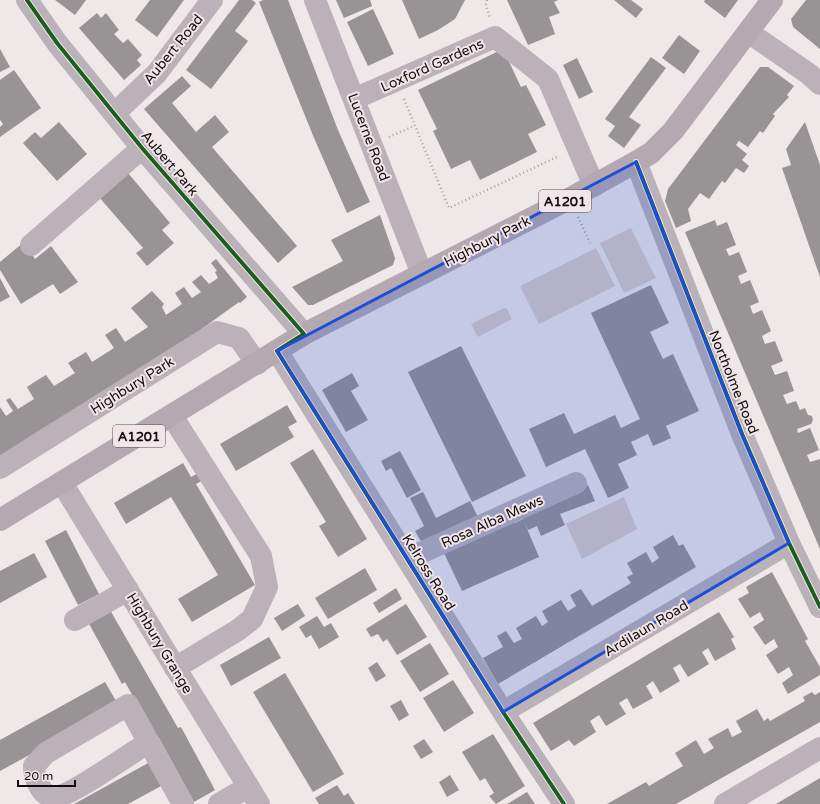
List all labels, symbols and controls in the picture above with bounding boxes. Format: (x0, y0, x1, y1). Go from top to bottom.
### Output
street label: Aubert Road (140, 11, 207, 88)
street label: Loxford Gardens (378, 35, 487, 96)
street label: Lucerne Road (344, 91, 393, 183)
street label: Aubert Park (137, 127, 202, 200)
road number: A1201 (539, 190, 591, 212)
street label: Highbury Park (441, 212, 534, 271)
street label: Northolme Road (705, 328, 762, 437)
street label: Highbury Park (87, 353, 177, 418)
road number: A1201 (113, 425, 165, 447)
street label: Rosa Alba Mews (439, 491, 546, 552)
street label: Kelross Road (398, 531, 459, 614)
street label: Highbury Grange (123, 590, 196, 697)
street label: Ardilaun Road (601, 597, 691, 660)
scale bar (18, 762, 75, 788)
text: 20 m (24, 769, 53, 783)

